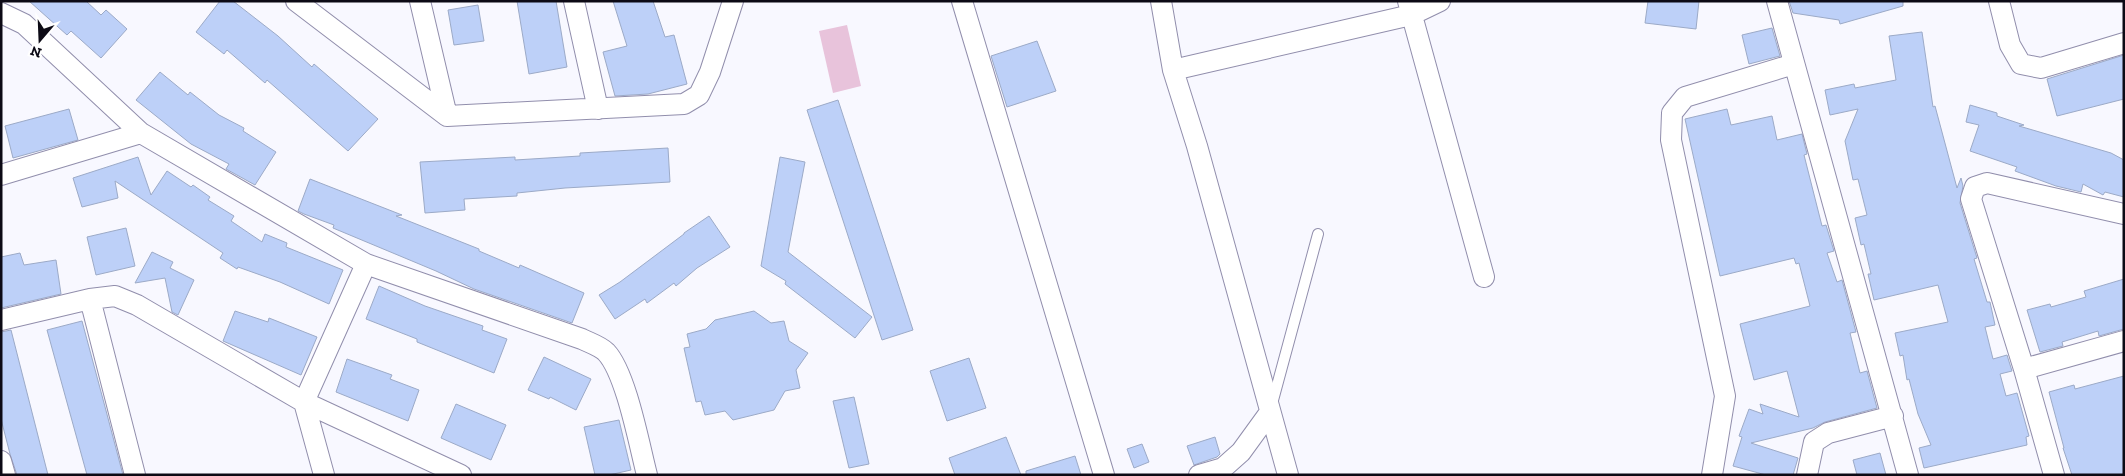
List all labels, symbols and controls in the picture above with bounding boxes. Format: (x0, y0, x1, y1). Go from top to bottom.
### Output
north arrow (15, 15, 65, 65)
text: N (28, 42, 44, 62)

